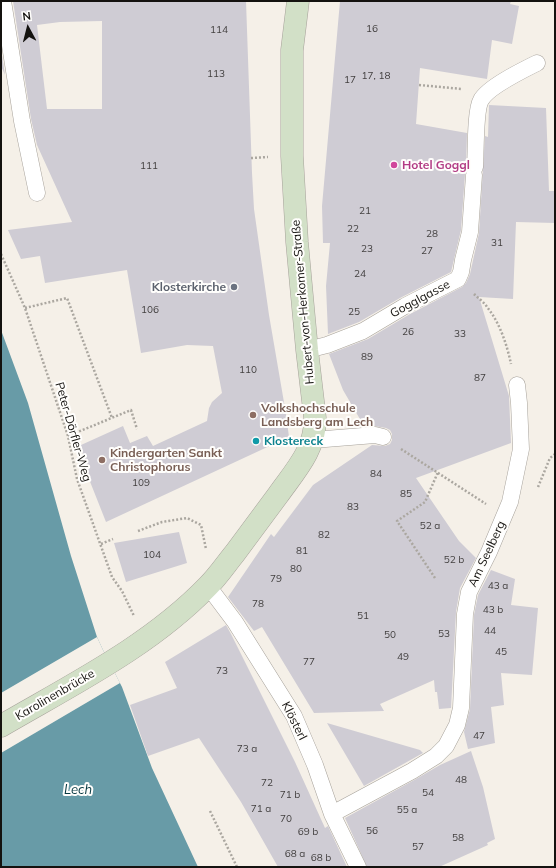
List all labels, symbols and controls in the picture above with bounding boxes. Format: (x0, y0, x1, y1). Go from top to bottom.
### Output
north arrow (8, 8, 48, 48)
text: N (22, 9, 32, 24)
house number: 16 (366, 23, 378, 35)
house number: 114 (210, 24, 228, 36)
house number: 113 (207, 68, 225, 80)
house number: 17, 18 (362, 70, 390, 82)
house number: 17 (344, 74, 356, 86)
place label: Hotel Goggl (402, 158, 470, 172)
house number: 111 (140, 160, 158, 172)
marker: Hotel Goggl (389, 160, 399, 170)
house number: 21 (359, 205, 371, 217)
street label: Hubert-von-Herkomer-Straße (289, 219, 317, 385)
house number: 22 (347, 223, 359, 235)
house number: 28 (426, 228, 438, 240)
house number: 31 (491, 237, 503, 249)
house number: 23 (361, 243, 373, 255)
house number: 27 (421, 245, 433, 257)
house number: 24 (354, 268, 366, 280)
street label: Gogglgasse (388, 277, 452, 321)
place label: Klosterkirche (152, 280, 226, 294)
marker: Klosterkirche (229, 282, 239, 292)
house number: 106 (141, 304, 159, 316)
house number: 25 (348, 306, 360, 318)
house number: 26 (402, 326, 414, 338)
house number: 33 (454, 328, 466, 340)
house number: 89 (361, 351, 373, 363)
house number: 110 (239, 364, 257, 376)
house number: 87 (474, 372, 486, 384)
street label: Peter-Dörfler-Weg (52, 381, 94, 483)
place label: Volkshochschule Landsberg am Lech (261, 401, 373, 429)
marker: Volkshochschule Landsberg am Lech (248, 410, 258, 420)
place label: Klostereck (264, 434, 323, 448)
marker: Klostereck (251, 436, 261, 446)
place label: Kindergarten Sankt Christophorus (110, 446, 222, 474)
marker: Kindergarten Sankt Christophorus (97, 455, 107, 465)
house number: 84 (370, 468, 382, 480)
house number: 109 (132, 477, 150, 489)
house number: 85 (400, 488, 412, 500)
house number: 83 (347, 501, 359, 513)
street label: Am Seelberg (465, 519, 509, 589)
house number: 52 a (420, 520, 440, 532)
house number: 82 (318, 529, 330, 541)
house number: 81 (296, 545, 308, 557)
house number: 104 (143, 549, 161, 561)
house number: 52 b (444, 554, 464, 566)
house number: 80 (290, 563, 302, 575)
house number: 79 (270, 573, 282, 585)
house number: 43 a (488, 580, 508, 592)
house number: 78 (252, 598, 264, 610)
house number: 43 b (483, 604, 503, 616)
house number: 51 (357, 610, 369, 622)
house number: 44 (484, 625, 496, 637)
house number: 53 (438, 628, 450, 640)
house number: 50 (384, 629, 396, 641)
house number: 45 (495, 646, 507, 658)
house number: 49 (397, 651, 409, 663)
house number: 77 (303, 656, 315, 668)
house number: 73 (216, 665, 228, 677)
street label: Karolinenbrücke (13, 666, 97, 724)
street label: Klösterl (278, 699, 310, 743)
house number: 47 (473, 730, 485, 742)
house number: 73 a (237, 743, 257, 755)
house number: 48 (455, 774, 467, 786)
house number: 72 (261, 777, 273, 789)
water label: Lech (64, 782, 92, 798)
house number: 54 (422, 787, 434, 799)
house number: 71 b (280, 789, 300, 801)
house number: 71 a (251, 803, 271, 815)
house number: 55 a (397, 804, 417, 816)
house number: 70 (280, 813, 292, 825)
house number: 56 (366, 825, 378, 837)
house number: 69 b (298, 826, 318, 838)
house number: 58 (452, 832, 464, 844)
house number: 57 (412, 841, 424, 853)
house number: 68 a (285, 848, 305, 860)
house number: 68 b (311, 852, 331, 864)

